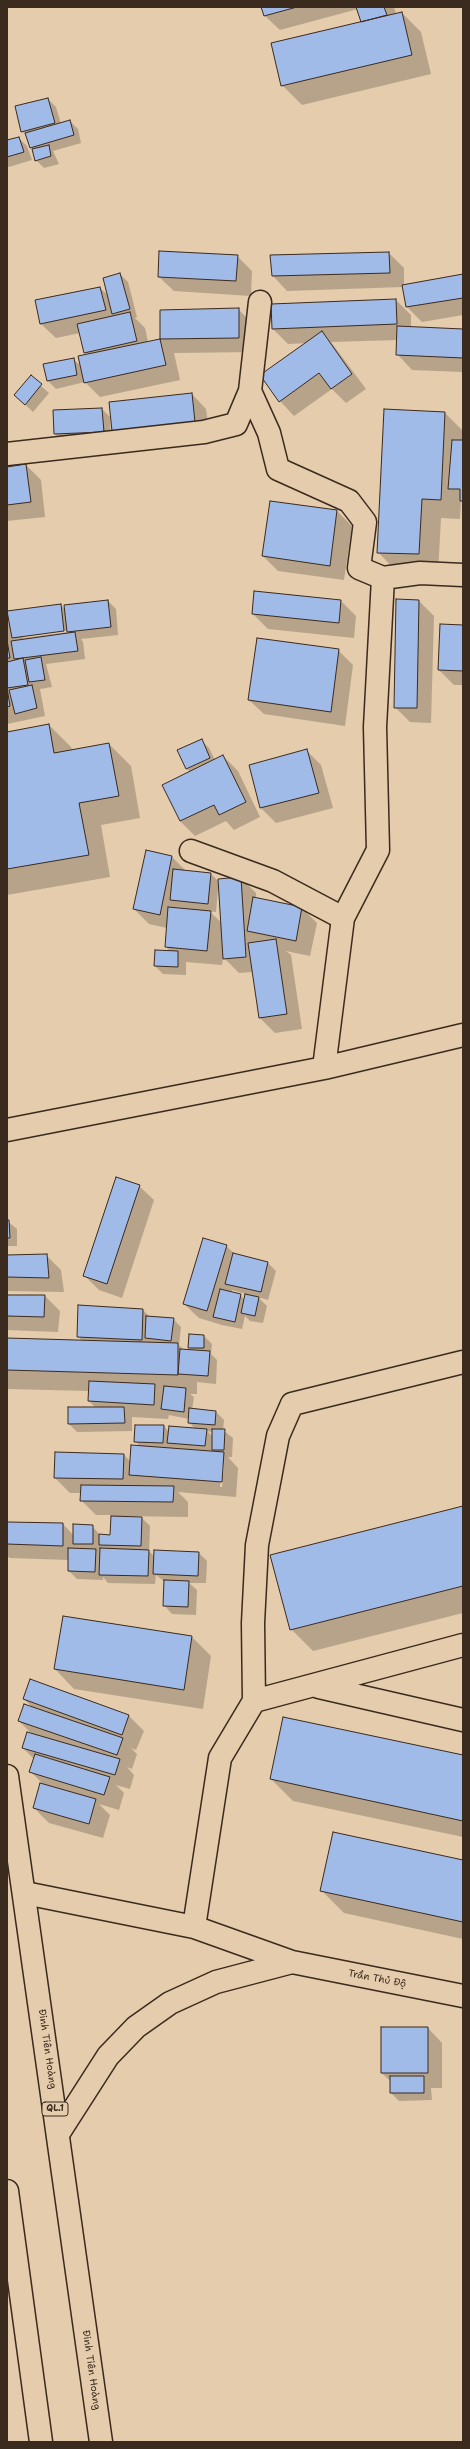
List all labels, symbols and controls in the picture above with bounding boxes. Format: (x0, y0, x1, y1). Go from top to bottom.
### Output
street label: Trần Thủ Độ (347, 1968, 407, 1990)
street label: Đinh Tiên Hoàng (35, 2008, 59, 2090)
road number: QL.1 (42, 2102, 68, 2116)
street label: Đinh Tiên Hoàng (79, 2329, 103, 2411)

